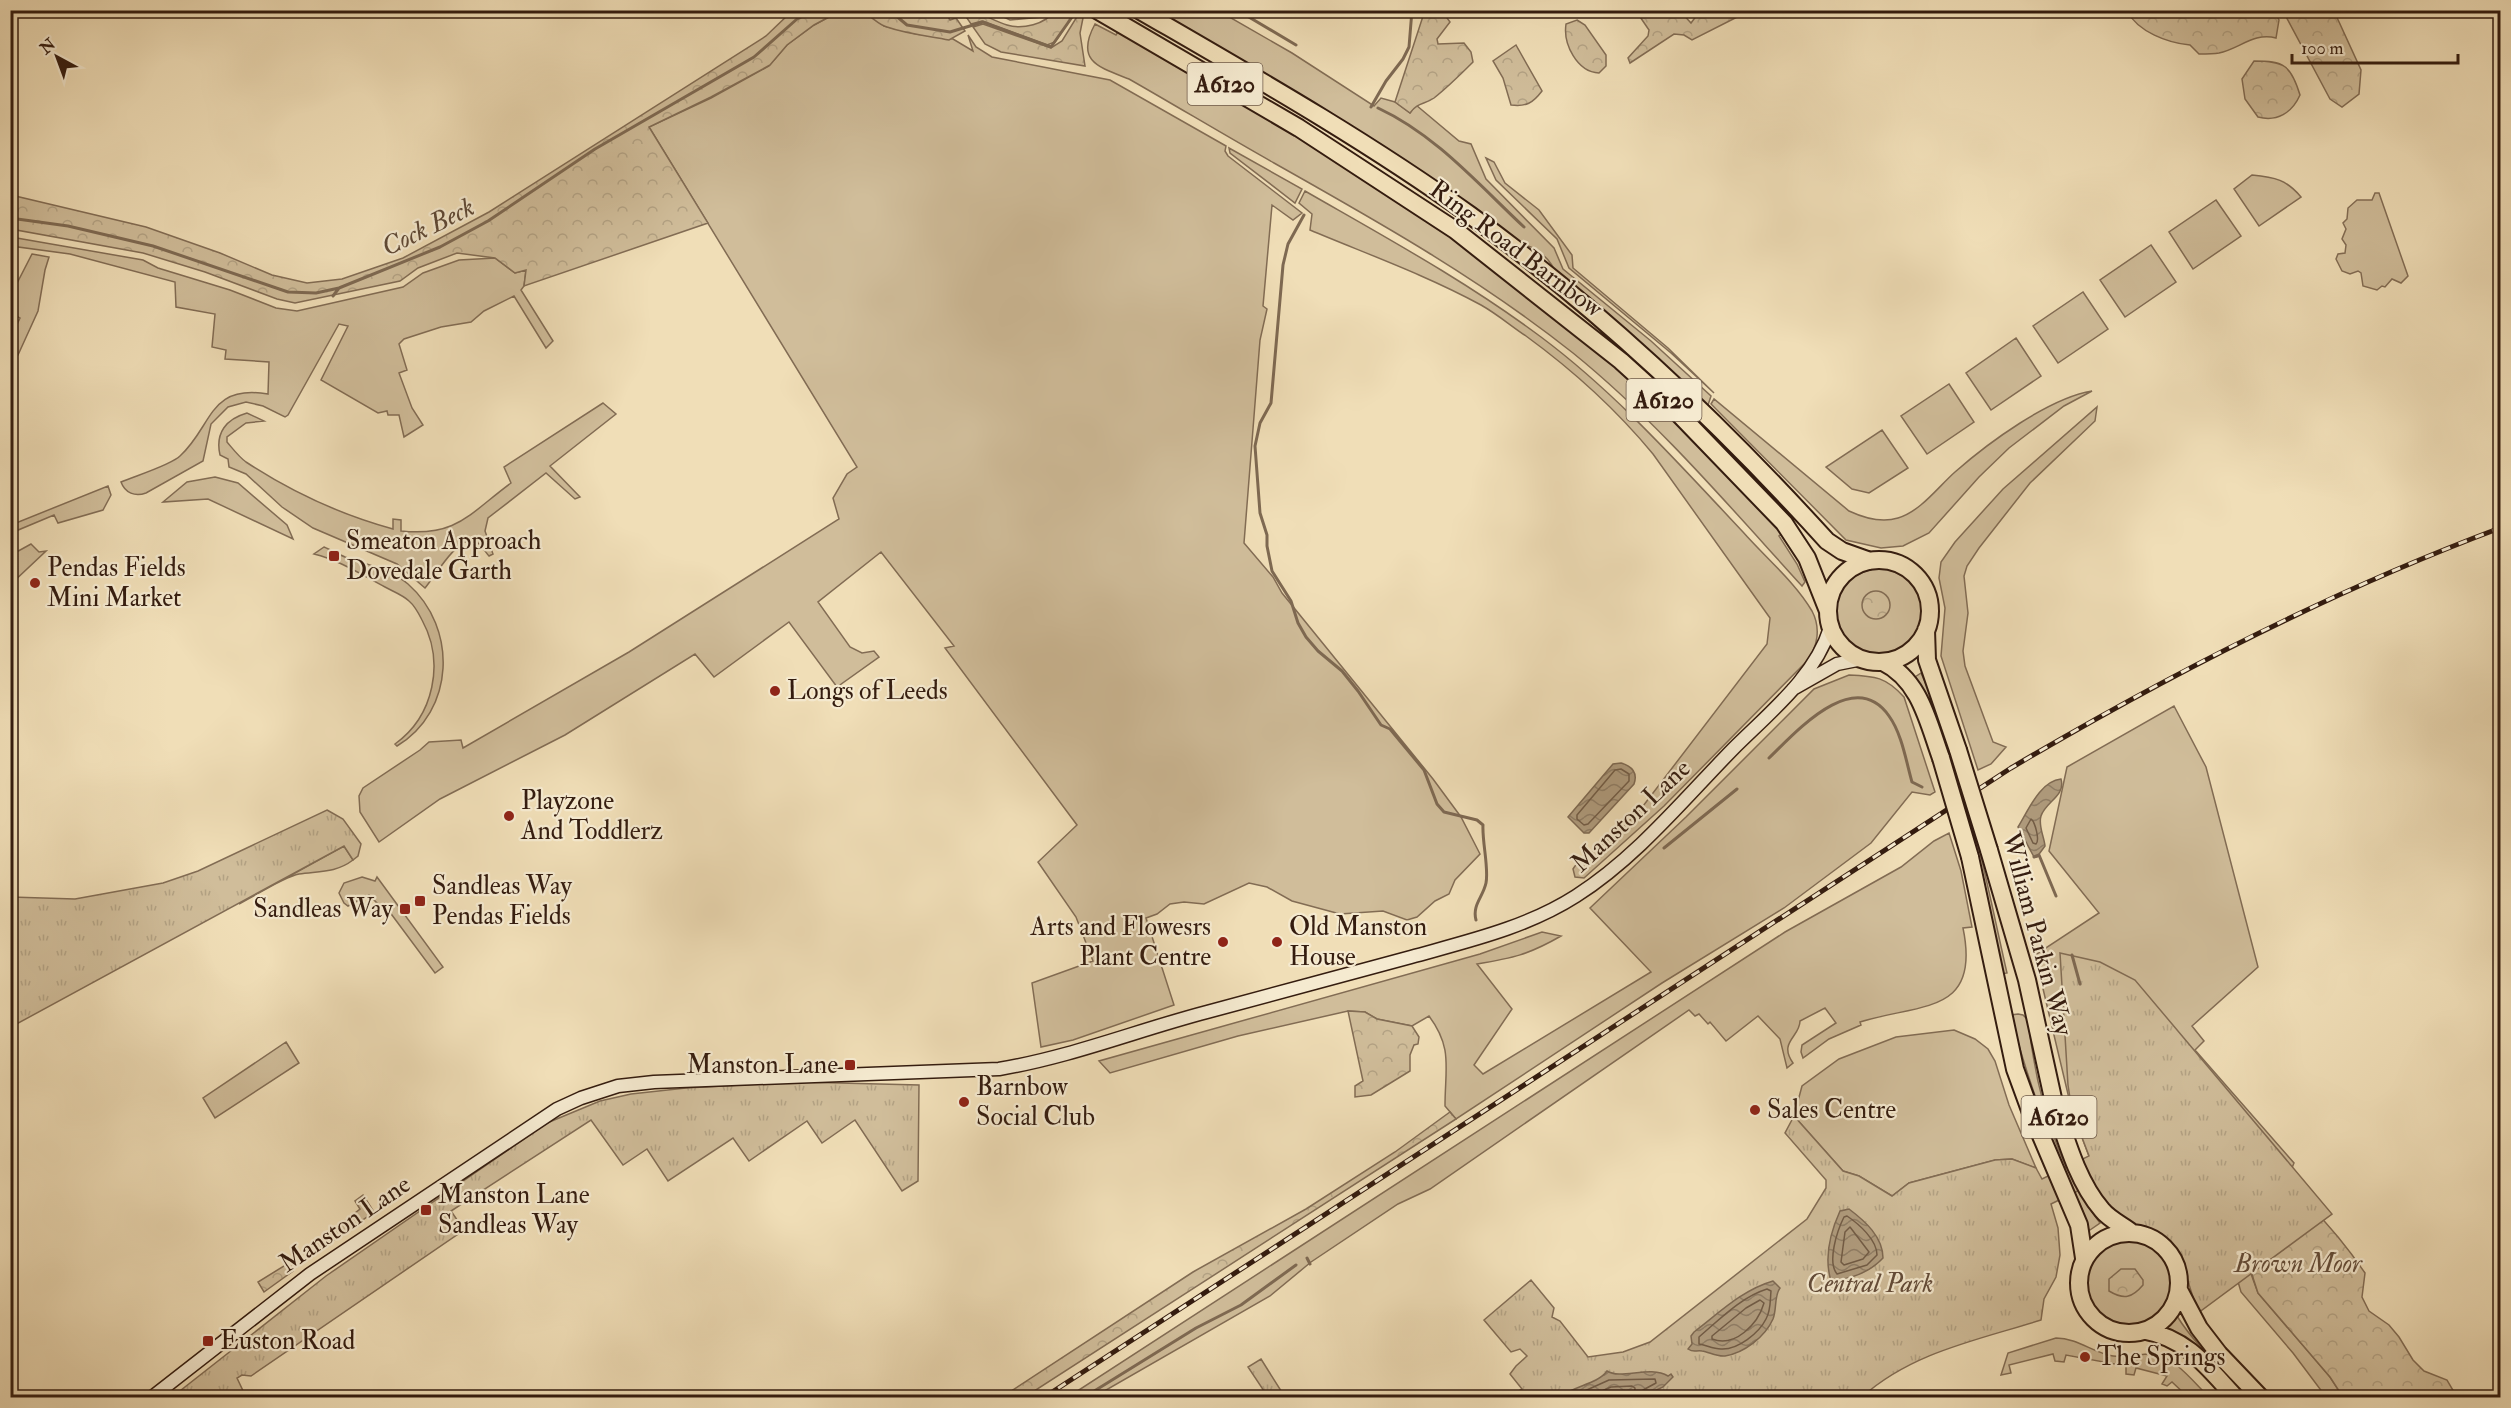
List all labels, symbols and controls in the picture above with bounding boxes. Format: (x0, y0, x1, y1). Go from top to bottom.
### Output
north arrow (27, 27, 87, 87)
scale bar (2292, 27, 2458, 65)
text: N (35, 34, 60, 59)
text: 100 m (2301, 37, 2344, 60)
road number: A6120 (1188, 63, 1262, 105)
street label: Ring Road Barnbow (1423, 173, 1610, 325)
water label: Cock Beck (376, 190, 480, 264)
road number: A6120 (1626, 379, 1702, 421)
place label: Smeaton Approach Dovedale Garth (346, 525, 542, 587)
marker: Smeaton Approach Dovedale Garth (327, 549, 341, 563)
place label: Pendas Fields Mini Market (47, 552, 186, 614)
marker: Pendas Fields Mini Market (28, 576, 42, 590)
place label: Longs of Leeds (787, 675, 948, 707)
marker: Longs of Leeds (768, 684, 782, 698)
street label: Manston Lane (1565, 753, 1697, 879)
place label: Playzone And Toddlerz (520, 785, 663, 847)
marker: Playzone And Toddlerz (502, 809, 516, 823)
street label: William Parkin Way (1994, 828, 2080, 1040)
place label: Sandleas Way Pendas Fields (432, 870, 572, 932)
place label: Sandleas Way (253, 893, 394, 925)
marker: Sandleas Way Pendas Fields (413, 894, 427, 908)
marker: Sandleas Way (398, 902, 412, 916)
place label: Arts and Flowesrs Plant Centre (1029, 911, 1211, 973)
place label: Old Manston House (1289, 911, 1427, 973)
marker: Arts and Flowesrs Plant Centre (1216, 935, 1230, 949)
marker: Old Manston House (1270, 935, 1284, 949)
place label: Manston Lane (686, 1049, 838, 1081)
marker: Manston Lane (843, 1058, 857, 1072)
place label: Barnbow Social Club (976, 1071, 1095, 1133)
place label: Sales Centre (1767, 1094, 1896, 1126)
marker: Barnbow Social Club (957, 1095, 971, 1109)
road number: A6120 (2022, 1096, 2096, 1138)
marker: Sales Centre (1748, 1103, 1762, 1117)
street label: Manston Lane (273, 1168, 417, 1280)
place label: Manston Lane Sandleas Way (438, 1179, 590, 1241)
marker: Manston Lane Sandleas Way (419, 1203, 433, 1217)
park label: Brown Moor (2232, 1248, 2363, 1280)
park label: Central Park (1807, 1268, 1933, 1300)
place label: Euston Road (220, 1325, 355, 1357)
marker: Euston Road (201, 1334, 215, 1348)
place label: The Springs (2097, 1341, 2226, 1374)
marker: The Springs (2078, 1350, 2092, 1364)

